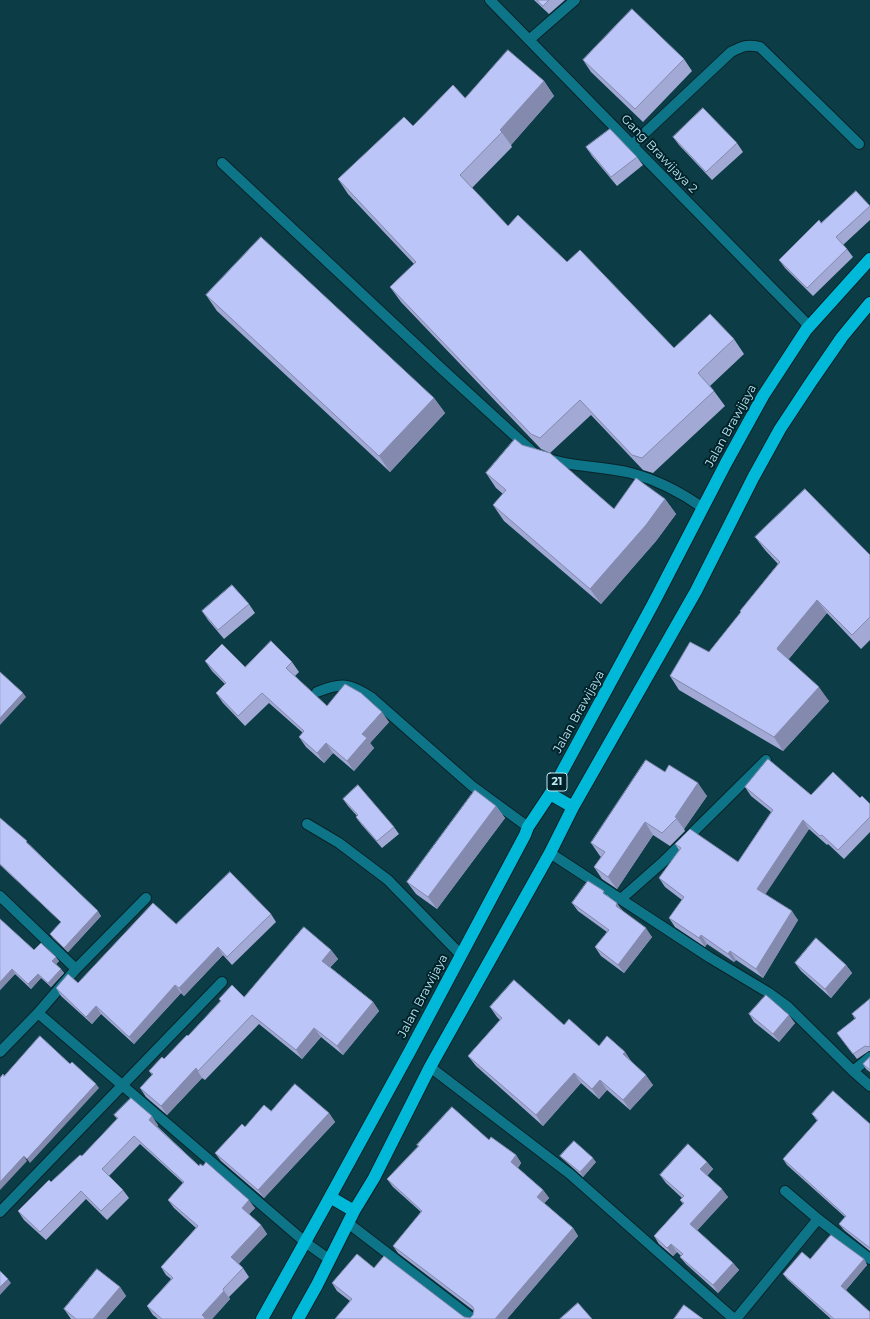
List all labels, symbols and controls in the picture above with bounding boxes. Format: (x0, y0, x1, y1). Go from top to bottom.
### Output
street label: Gang Brawijaya 2 (618, 112, 700, 196)
street label: Jalan Brawijaya (702, 382, 760, 470)
street label: Jalan Brawijaya (550, 668, 608, 756)
road number: 21 (547, 773, 567, 791)
street label: Jalan Brawijaya (395, 952, 451, 1040)

